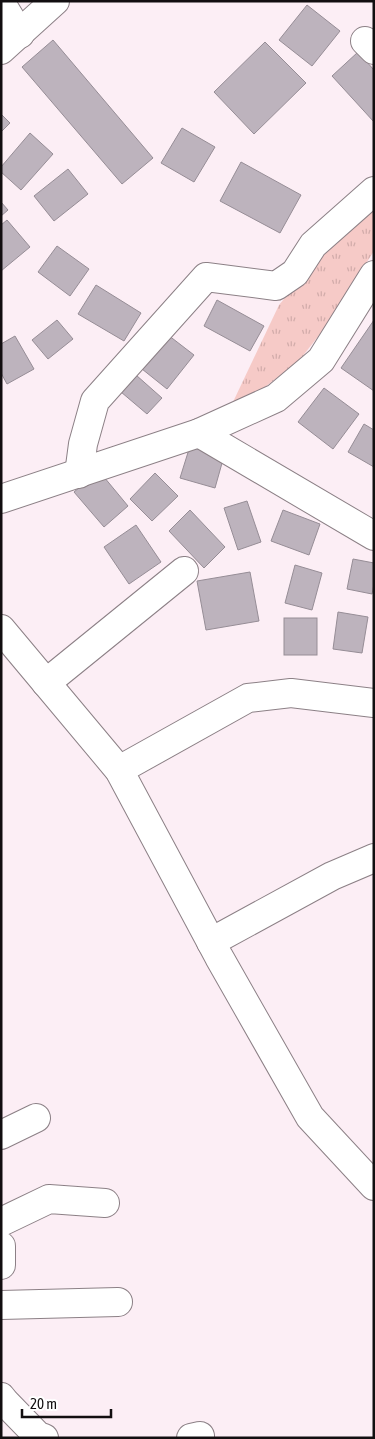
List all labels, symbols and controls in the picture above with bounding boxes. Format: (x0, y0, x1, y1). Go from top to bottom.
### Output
scale bar (22, 1386, 111, 1418)
text: 20 m (30, 1395, 57, 1412)

